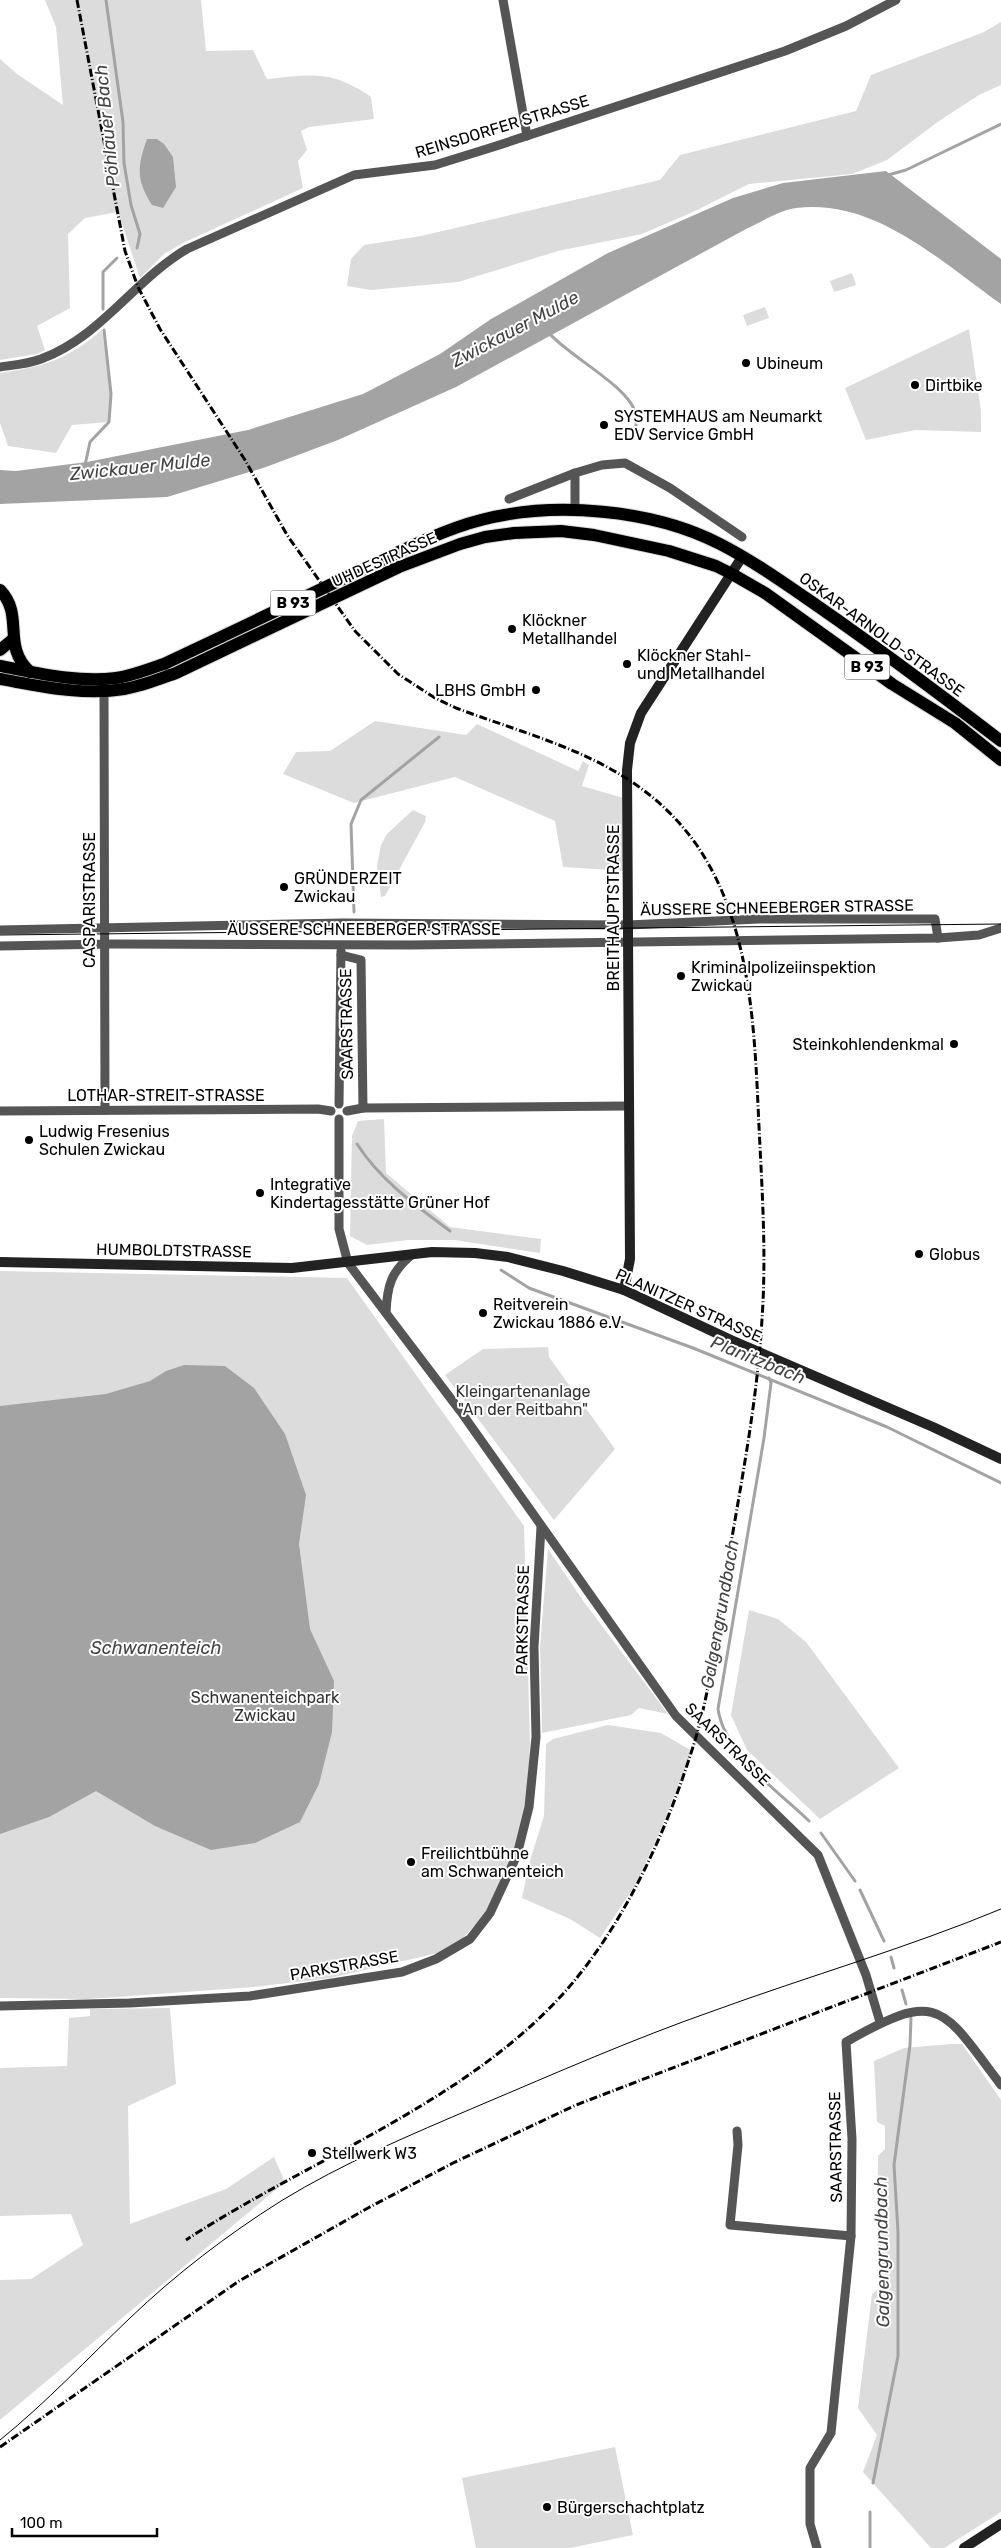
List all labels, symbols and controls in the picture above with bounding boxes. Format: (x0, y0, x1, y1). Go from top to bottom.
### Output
water label: Pöhlauer Bach (90, 64, 124, 188)
street label: REINSDORFER STRASSE (413, 91, 592, 162)
water label: Zwickauer Mulde (447, 286, 582, 372)
place label: Ubineum (756, 354, 823, 373)
marker: Ubineum (740, 357, 752, 369)
place label: Dirtbike (925, 376, 982, 395)
marker: Dirtbike (909, 379, 921, 391)
place label: SYSTEMHAUS am Neumarkt EDV Service GmbH (614, 407, 822, 444)
marker: SYSTEMHAUS am Neumarkt EDV Service GmbH (598, 419, 610, 431)
water label: Zwickauer Mulde (68, 449, 211, 485)
street label: UHDESTRASSE (329, 528, 440, 591)
street label: OSKAR-ARNOLD-STRASSE (796, 568, 968, 701)
road number: B 93 (270, 590, 316, 616)
place label: Klöckner Metallhandel (522, 611, 617, 648)
marker: Klöckner Metallhandel (506, 623, 518, 635)
place label: Klöckner Stahl- und Metallhandel (637, 646, 765, 683)
road number: B 93 (844, 654, 890, 680)
marker: Klöckner Stahl- und Metallhandel (621, 658, 633, 670)
place label: LBHS GmbH (435, 681, 526, 700)
marker: LBHS GmbH (530, 684, 542, 696)
street label: BREITHAUPTSTRASSE (604, 825, 623, 991)
street label: CASPARISTRASSE (80, 832, 99, 968)
place label: GRÜNDERZEIT Zwickau (294, 869, 402, 906)
marker: GRÜNDERZEIT Zwickau (278, 881, 290, 893)
street label: ÄUSSERE SCHNEEBERGER STRASSE (640, 896, 914, 919)
street label: ÄUSSERE SCHNEEBERGER STRASSE (227, 920, 501, 939)
place label: Kriminalpolizeiinspektion Zwickau (691, 958, 876, 995)
street label: SAARSTRASSE (336, 968, 357, 1080)
marker: Kriminalpolizeiinspektion Zwickau (675, 970, 687, 982)
place label: Steinkohlendenkmal (793, 1035, 944, 1054)
marker: Steinkohlendenkmal (948, 1038, 960, 1050)
street label: LOTHAR-STREIT-STRASSE (67, 1086, 265, 1105)
place label: Ludwig Fresenius Schulen Zwickau (39, 1122, 170, 1159)
marker: Ludwig Fresenius Schulen Zwickau (23, 1134, 35, 1146)
place label: Integrative Kindertagesstätte Grüner Hof (270, 1175, 490, 1212)
marker: Integrative Kindertagesstätte Grüner Hof (254, 1187, 266, 1199)
street label: HUMBOLDTSTRASSE (96, 1240, 252, 1261)
place label: Globus (929, 1245, 980, 1264)
marker: Globus (913, 1248, 925, 1260)
street label: PLANITZER STRASSE (613, 1265, 765, 1346)
place label: Reitverein Zwickau 1886 e.V. (493, 1295, 624, 1332)
marker: Reitverein Zwickau 1886 e.V. (477, 1307, 489, 1319)
water label: Planitzbach (708, 1331, 808, 1389)
park label: Kleingartenanlage "An der Reitbahn" (455, 1382, 591, 1419)
water label: Galgengrundbach (696, 1538, 744, 1690)
street label: PARKSTRASSE (512, 1565, 533, 1675)
water label: Schwanenteich (91, 1637, 221, 1659)
park label: Schwanenteichpark Zwickau (191, 1688, 340, 1725)
street label: SAARSTRASSE (681, 1699, 774, 1790)
place label: Freilichtbühne am Schwanenteich (421, 1844, 564, 1881)
marker: Freilichtbühne am Schwanenteich (405, 1856, 417, 1868)
street label: PARKSTRASSE (288, 1947, 400, 1984)
street label: SAARSTRASSE (825, 2091, 846, 2203)
place label: Stellwerk W3 (322, 2144, 417, 2163)
marker: Stellwerk W3 (306, 2147, 318, 2159)
water label: Galgengrundbach (870, 2176, 894, 2328)
place label: Bürgerschachtplatz (557, 2498, 705, 2517)
marker: Bürgerschachtplatz (541, 2501, 553, 2513)
scale bar (12, 2506, 158, 2538)
text: 100 m (20, 2514, 62, 2532)

